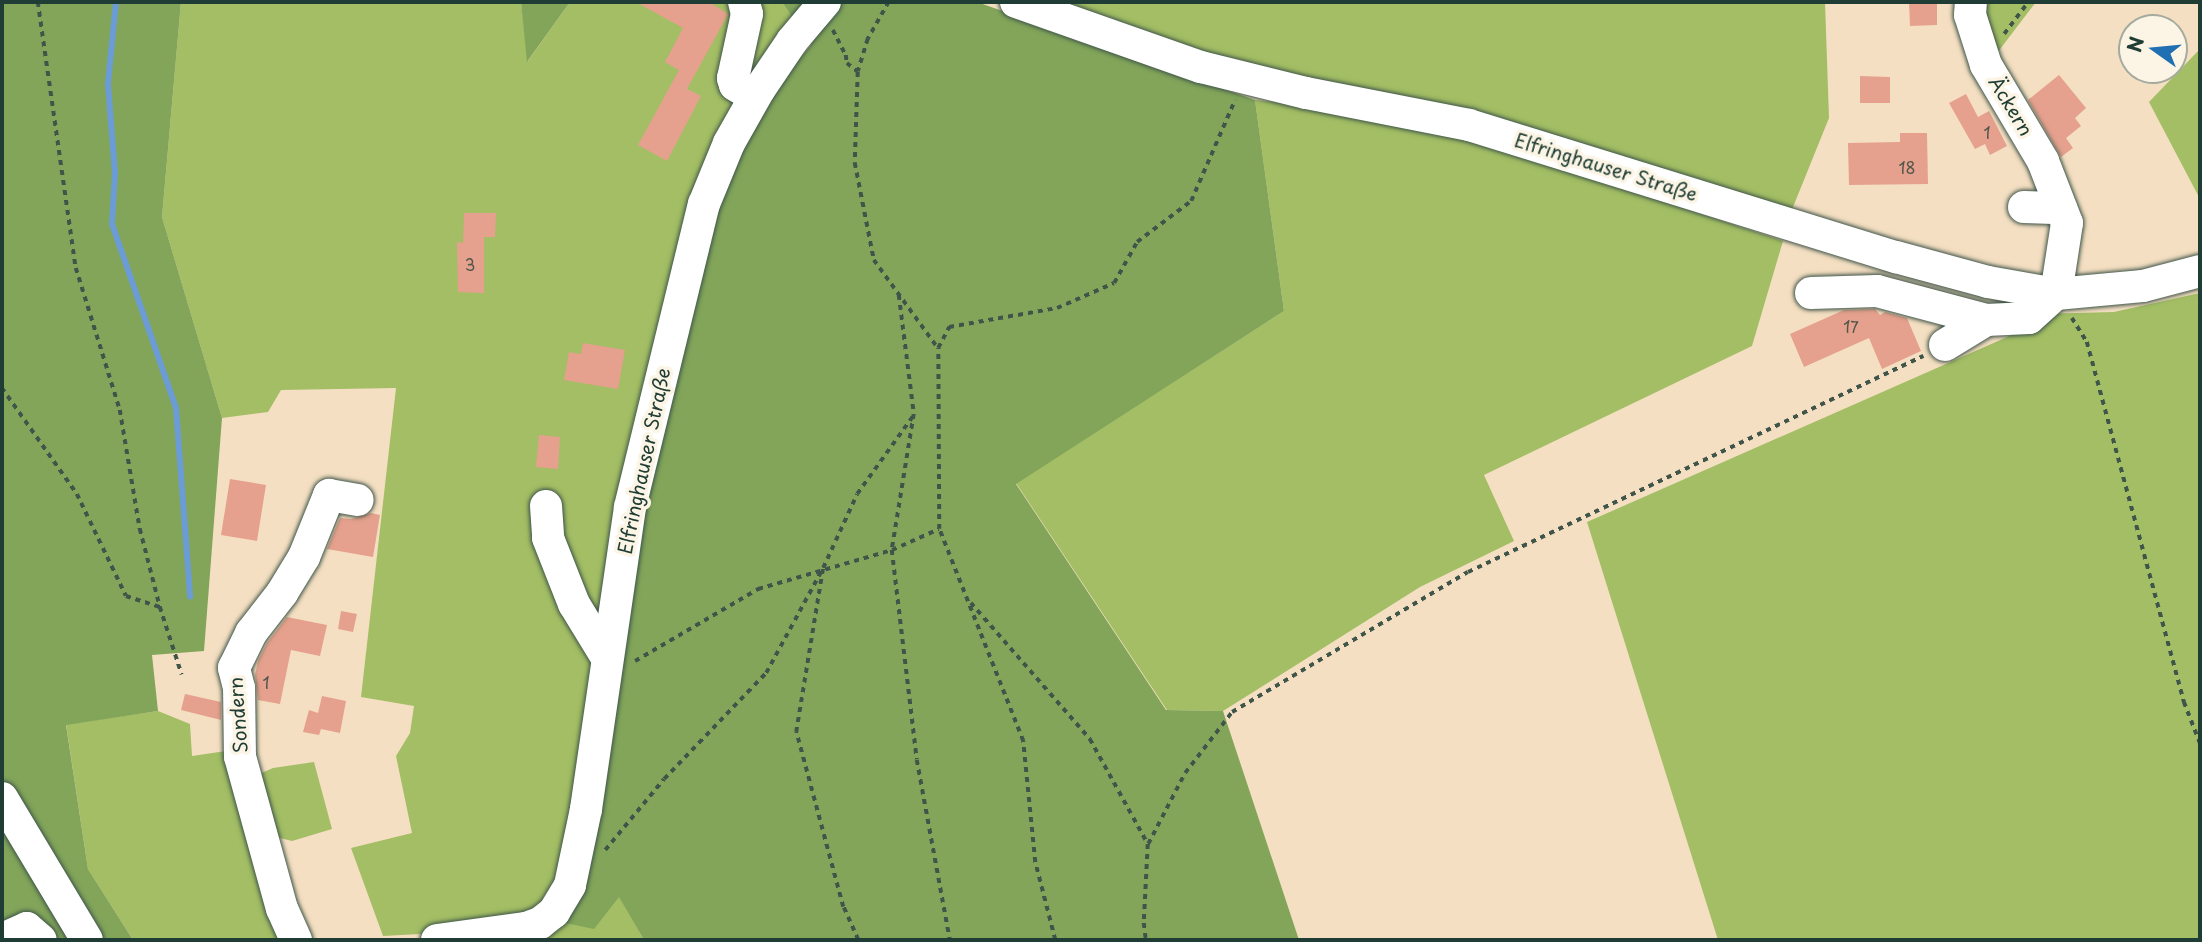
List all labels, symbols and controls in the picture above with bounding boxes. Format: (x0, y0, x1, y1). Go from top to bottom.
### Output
north arrow (2118, 14, 2188, 84)
text: N (2119, 33, 2150, 55)
street label: Äckern (1984, 72, 2038, 140)
house number: 1 (1983, 122, 1991, 142)
street label: Elfringhauser Straße (1512, 128, 1700, 206)
house number: 18 (1898, 157, 1916, 177)
house number: 3 (465, 254, 475, 274)
house number: 17 (1843, 316, 1859, 336)
street label: Elfringhauser Straße (613, 365, 675, 557)
house number: 1 (262, 672, 270, 692)
street label: Sondern (224, 676, 252, 754)

